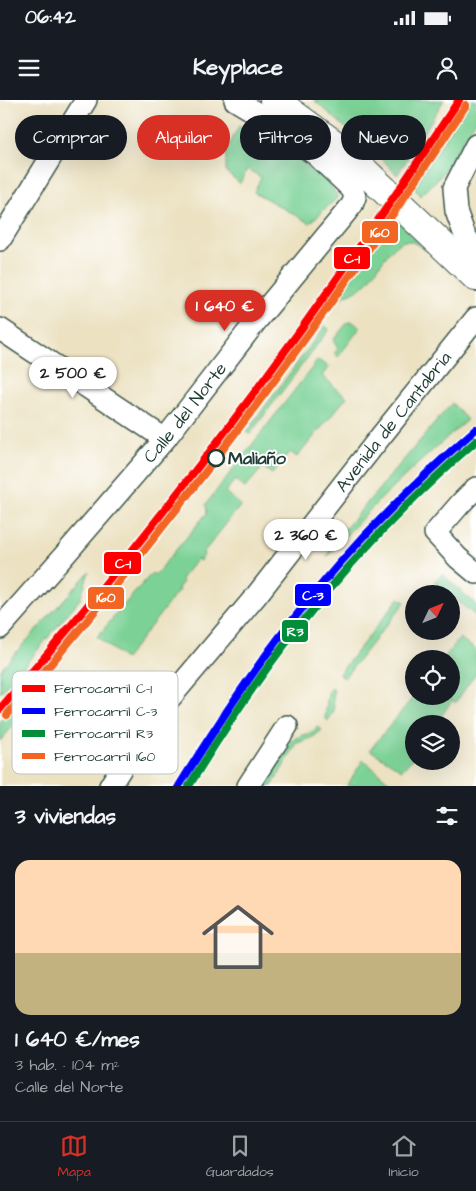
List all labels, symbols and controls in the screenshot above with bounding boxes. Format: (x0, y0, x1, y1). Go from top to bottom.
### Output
text: 06:42 (25, 4, 76, 31)
text: Keyplace (193, 52, 283, 83)
icon: menu (15, 54, 43, 82)
icon: person (433, 54, 461, 82)
chip: Comprar (15, 115, 127, 160)
chip: Alquilar (137, 115, 230, 160)
chip: Filtros (240, 115, 331, 160)
chip: Nuevo (341, 115, 426, 160)
line badge: 160 (361, 220, 399, 244)
text: 160 (370, 223, 390, 243)
line badge: C-1 (333, 246, 371, 270)
text: C-1 (344, 249, 360, 269)
pin: 1 640 € (179, 290, 271, 332)
text: 1 640 € (196, 295, 254, 317)
street label: Avenida de Cantabria (330, 346, 457, 497)
pin: 2 500 € (27, 356, 119, 399)
street label: Calle del Norte (138, 357, 233, 469)
text: 2 500 € (40, 362, 106, 384)
place label: Maliaño (228, 446, 287, 471)
marker: Maliaño (207, 449, 225, 467)
pin: 2 360 € (260, 518, 352, 561)
text: 2 360 € (275, 524, 337, 546)
line badge: C-1 (103, 551, 142, 575)
text: C-1 (115, 554, 131, 574)
line badge: C-3 (294, 583, 332, 607)
north arrow (405, 585, 460, 640)
map controls (405, 585, 460, 770)
line badge: 160 (87, 586, 125, 610)
text: C-3 (302, 586, 325, 606)
text: 160 (96, 588, 116, 608)
line badge: R3 (281, 619, 309, 643)
text: R3 (286, 622, 304, 642)
button: locate (405, 650, 460, 705)
legend (12, 671, 178, 774)
text: Ferrocarril C-1 (54, 679, 152, 699)
text: Ferrocarril C-3 (54, 702, 157, 722)
button: layers (405, 715, 460, 770)
text: Ferrocarril R3 (54, 724, 153, 744)
text: Ferrocarril 160 (54, 747, 156, 767)
text: 3 viviendas (15, 802, 116, 831)
icon: filters (433, 802, 461, 830)
icon: home (193, 892, 283, 982)
text: 1 640 €/mes (15, 1025, 140, 1054)
text: 3 hab. · 104 m² (15, 1054, 120, 1076)
text: Calle del Norte (15, 1076, 123, 1098)
tab: Mapa (57, 1132, 91, 1182)
tab: Guardados (206, 1132, 274, 1182)
tab: Inicio (389, 1132, 419, 1182)

